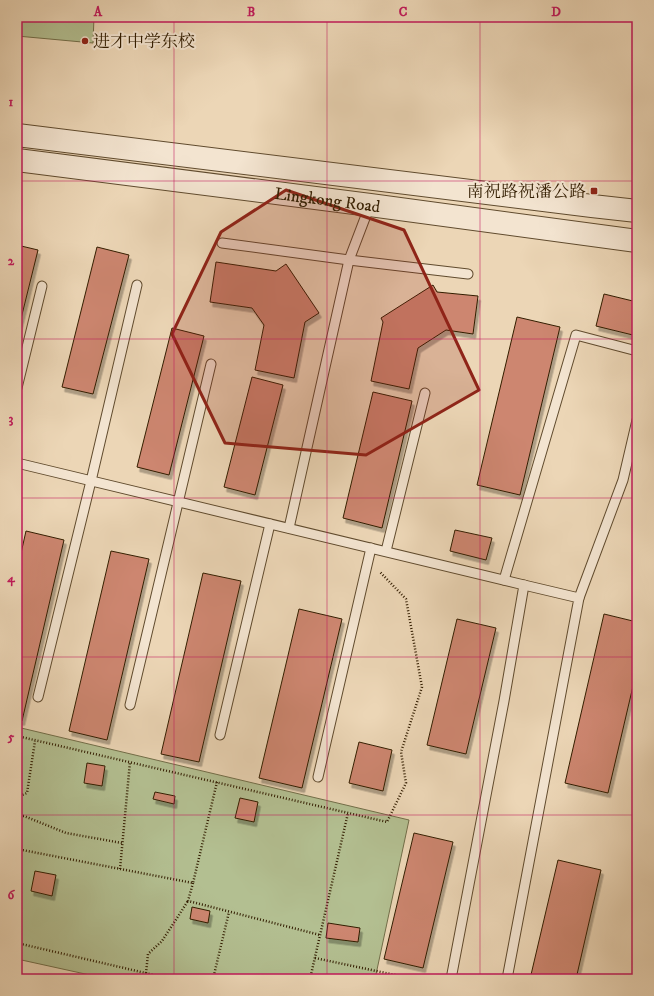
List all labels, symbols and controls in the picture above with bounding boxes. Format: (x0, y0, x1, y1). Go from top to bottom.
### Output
text: A (93, 4, 103, 20)
text: B (247, 4, 255, 20)
text: C (399, 4, 408, 20)
text: D (551, 4, 561, 20)
place label: 进才中学东校 (93, 31, 195, 53)
marker: 进才中学东校 (80, 36, 90, 46)
text: 1 (9, 94, 14, 110)
place label: 南祝路祝潘公路 (467, 181, 586, 203)
street label: Lingkong Road (273, 183, 382, 218)
marker: 南祝路祝潘公路 (589, 186, 599, 196)
text: 2 (8, 253, 15, 269)
text: 3 (9, 411, 14, 427)
text: 4 (6, 570, 15, 587)
text: 5 (7, 729, 15, 745)
text: 6 (8, 887, 16, 903)

